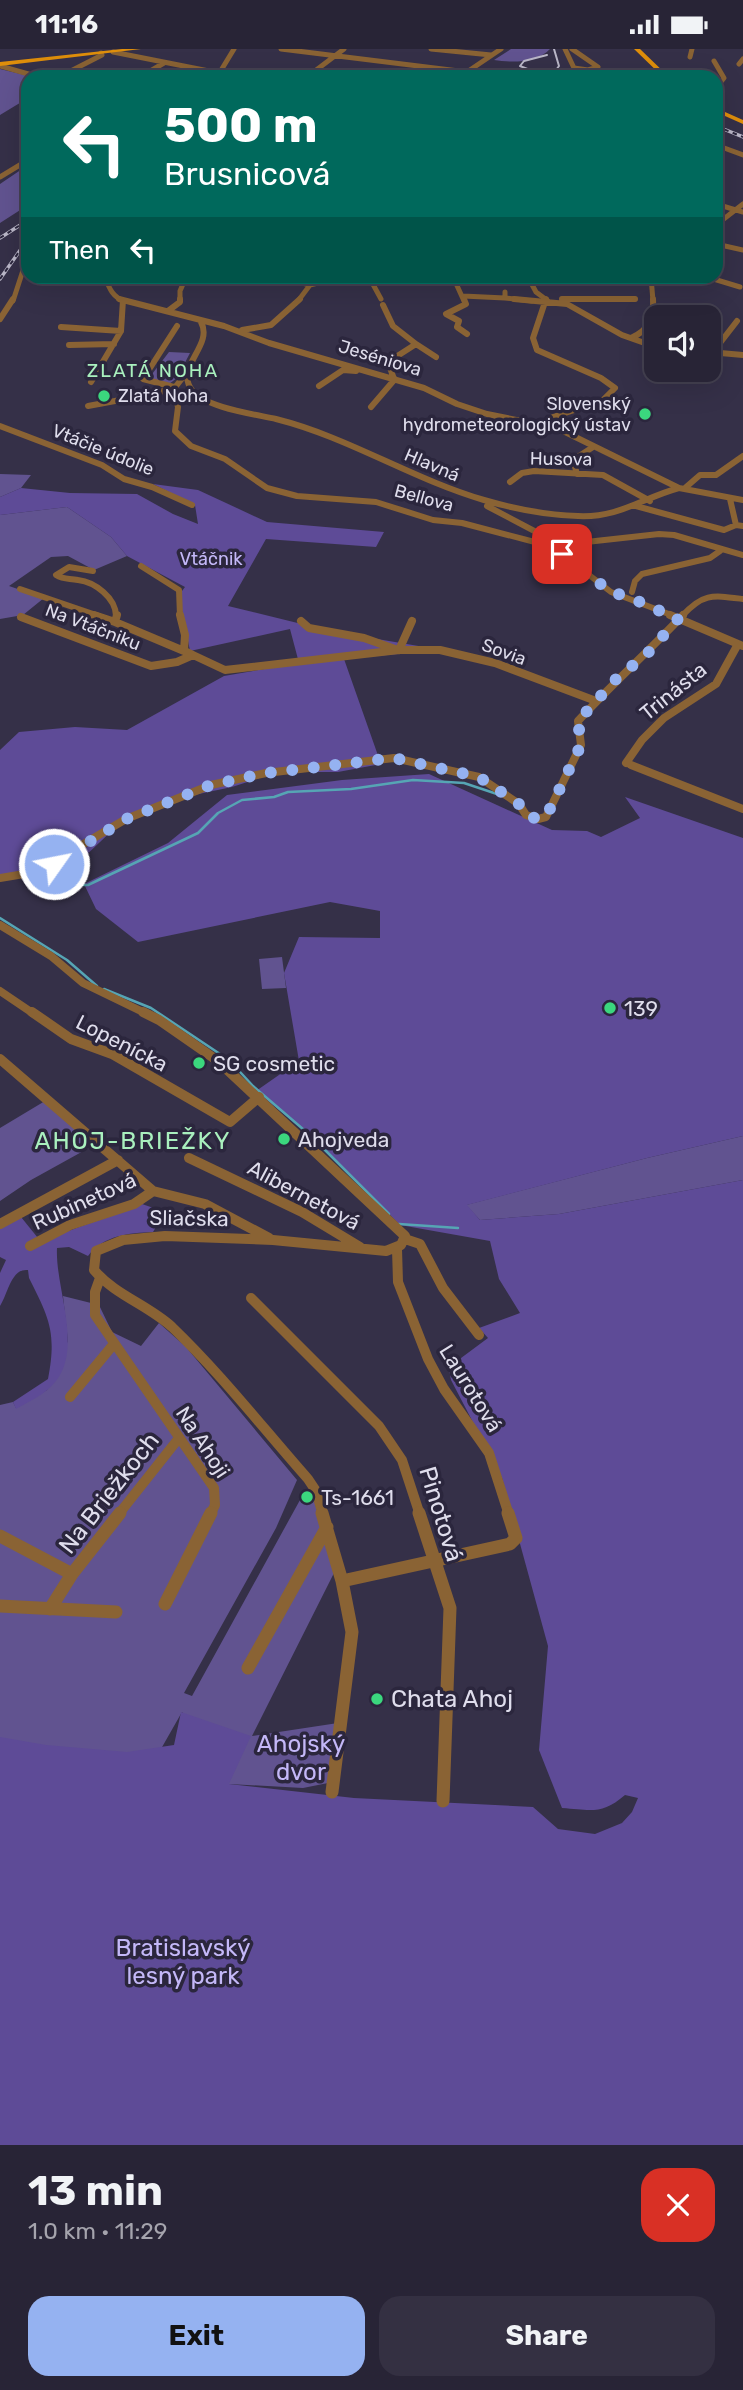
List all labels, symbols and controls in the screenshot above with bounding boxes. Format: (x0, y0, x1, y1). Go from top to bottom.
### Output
text: 11:16 (35, 9, 98, 40)
text: 500 m (164, 96, 318, 154)
icon: left (49, 98, 140, 189)
text: Brusnicová (164, 155, 330, 193)
icon: left (124, 231, 162, 269)
text: Then (49, 235, 110, 266)
map controls (644, 305, 721, 382)
button: sound (644, 305, 721, 382)
street label: Jeséniova (336, 335, 424, 381)
district label: ZLATÁ NOHA (87, 359, 219, 382)
place label: Zlatá Noha (118, 385, 208, 407)
marker: Zlatá Noha (96, 388, 112, 404)
place label: Slovenský hydrometeorologický ústav (403, 393, 631, 436)
marker: Slovenský hydrometeorologický ústav (637, 406, 653, 422)
street label: Vtáčie údolie (49, 420, 157, 480)
street label: Hlavná (401, 444, 463, 486)
street label: Husova (530, 447, 592, 471)
street label: Bellova (392, 480, 456, 516)
pin (532, 524, 592, 584)
icon: arrive (543, 535, 581, 573)
park label: Vtáčnik (179, 548, 243, 570)
street label: Na Vtáčniku (42, 599, 144, 655)
street label: Sovia (479, 634, 529, 670)
street label: Trinásta (635, 657, 711, 725)
position arrow (17, 827, 91, 901)
place label: 139 (624, 996, 658, 1021)
marker: 139 (602, 1000, 618, 1016)
street label: Lopenícka (72, 1009, 172, 1077)
place label: SG cosmetic (213, 1051, 335, 1076)
marker: SG cosmetic (191, 1055, 207, 1071)
district label: AHOJ-BRIEŽKY (34, 1127, 232, 1155)
place label: Ahojveda (298, 1127, 389, 1152)
marker: Ahojveda (276, 1131, 292, 1147)
street label: Alibernetová (244, 1155, 364, 1235)
street label: Rubinetová (28, 1167, 140, 1235)
street label: Sliačska (149, 1205, 229, 1231)
street label: Laurotová (434, 1340, 508, 1436)
street label: Na Ahoji (171, 1402, 235, 1482)
street label: Na Briežkoch (53, 1427, 165, 1559)
street label: Pinotová (413, 1463, 469, 1565)
place label: Ts-1661 (321, 1485, 394, 1510)
marker: Ts-1661 (299, 1489, 315, 1505)
place label: Chata Ahoj (391, 1685, 513, 1713)
marker: Chata Ahoj (369, 1691, 385, 1707)
park label: Ahojský dvor (257, 1730, 345, 1786)
park label: Bratislavský lesný park (115, 1934, 251, 1990)
text: 13 min (28, 2166, 163, 2216)
button: close (641, 2168, 715, 2242)
text: 1.0 km · 11:29 (28, 2217, 167, 2245)
button: Exit (28, 2296, 365, 2376)
button: Share (379, 2296, 715, 2376)

